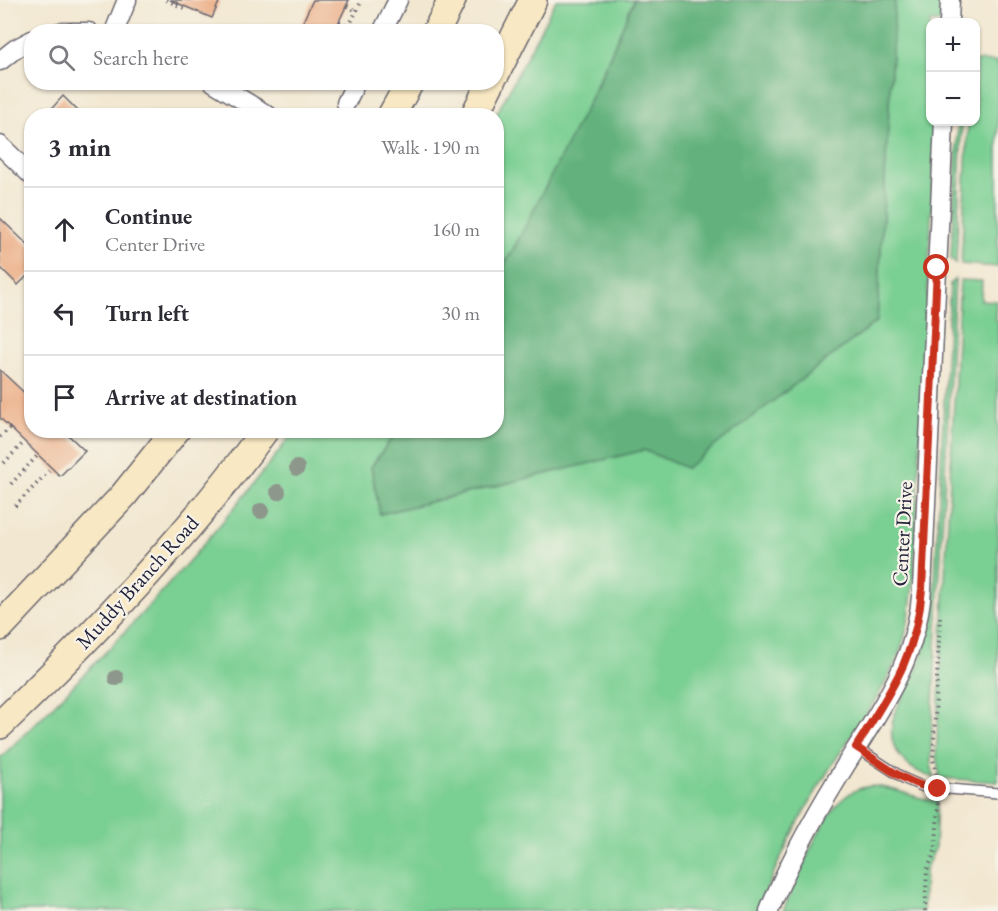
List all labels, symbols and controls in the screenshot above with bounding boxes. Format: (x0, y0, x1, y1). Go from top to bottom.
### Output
map controls (926, 18, 980, 126)
button: + (926, 18, 980, 72)
search box (24, 24, 504, 90)
icon: search (45, 41, 78, 74)
text: Search here (93, 43, 188, 72)
button: − (926, 72, 980, 126)
text: 3 min (48, 130, 111, 164)
text: Walk · 190 m (381, 134, 480, 160)
text: Continue (105, 202, 192, 231)
icon: ahead (48, 213, 81, 246)
text: 160 m (432, 216, 480, 242)
text: Center Drive (105, 231, 205, 257)
route start (923, 254, 949, 280)
icon: left (48, 297, 81, 330)
text: Turn left (105, 299, 189, 328)
text: 30 m (441, 300, 480, 326)
icon: arrive (48, 381, 81, 414)
text: Arrive at destination (105, 383, 297, 412)
street label: Center Drive (886, 481, 918, 587)
street label: Muddy Branch Road (70, 509, 204, 655)
route end (924, 775, 950, 801)

